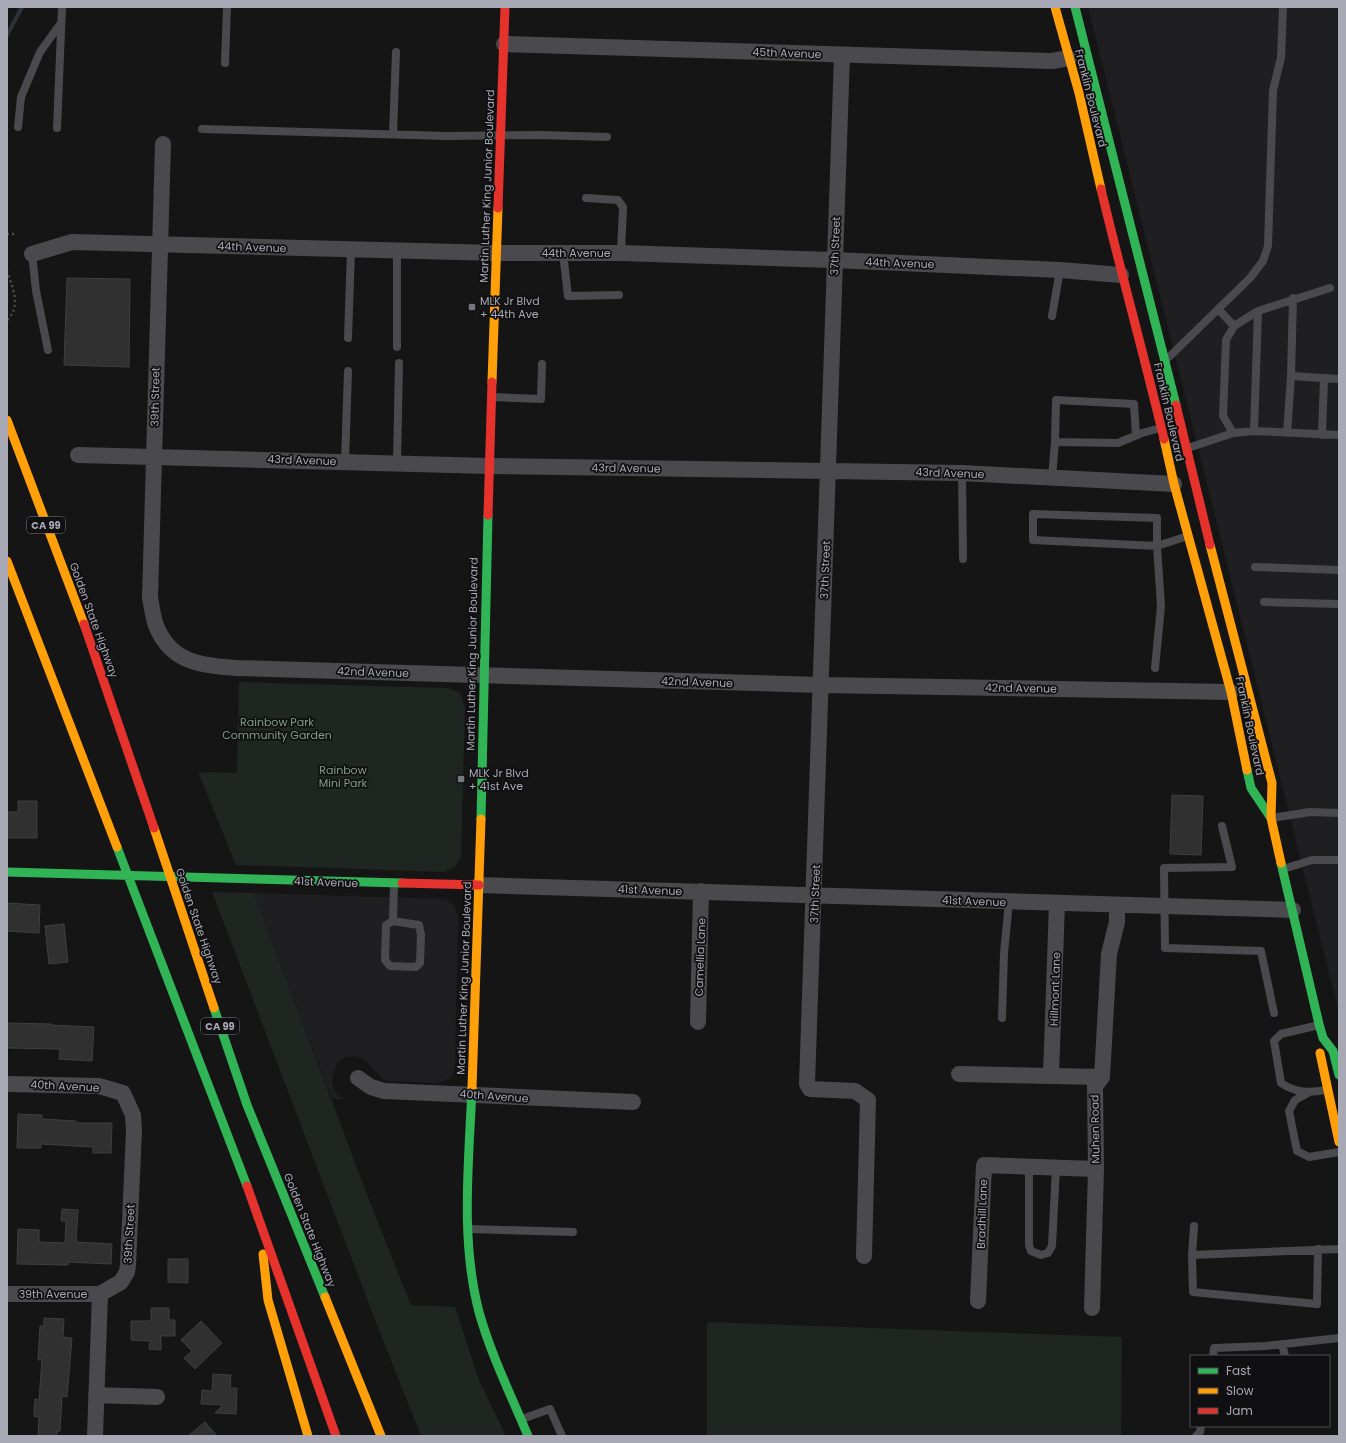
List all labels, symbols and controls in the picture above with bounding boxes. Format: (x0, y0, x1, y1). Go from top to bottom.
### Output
street label: 45th Avenue (752, 44, 822, 62)
street label: Franklin Boulevard (1071, 47, 1111, 149)
street label: Martin Luther King Junior Boulevard (476, 89, 498, 283)
street label: 37th Street (826, 216, 844, 276)
street label: 44th Avenue (217, 238, 287, 256)
street label: 44th Avenue (541, 245, 611, 261)
street label: 44th Avenue (865, 254, 935, 272)
place label: MLK Jr Blvd + 44th Ave (480, 293, 540, 322)
marker: MLK Jr Blvd + 44th Ave (467, 302, 477, 312)
street label: Franklin Boulevard (1150, 361, 1188, 463)
street label: 39th Street (146, 367, 164, 427)
street label: 43rd Avenue (267, 451, 337, 469)
street label: 43rd Avenue (591, 459, 661, 477)
street label: 43rd Avenue (915, 464, 985, 482)
road number: CA 99 (27, 517, 65, 533)
street label: 37th Street (816, 540, 834, 600)
street label: Martin Luther King Junior Boulevard (462, 557, 482, 751)
street label: Golden State Highway (66, 560, 123, 681)
street label: 42nd Avenue (337, 663, 409, 681)
street label: 42nd Avenue (661, 673, 733, 691)
street label: Franklin Boulevard (1232, 675, 1268, 777)
street label: 42nd Avenue (985, 679, 1057, 697)
park label: Rainbow Park Community Garden (222, 714, 332, 743)
park label: Rainbow Mini Park (319, 762, 368, 791)
place label: MLK Jr Blvd + 41st Ave (469, 765, 529, 794)
marker: MLK Jr Blvd + 41st Ave (456, 774, 466, 784)
street label: 37th Street (806, 864, 824, 924)
street label: Golden State Highway (172, 866, 227, 987)
street label: 41st Avenue (294, 873, 359, 891)
street label: Martin Luther King Junior Boulevard (453, 881, 475, 1075)
street label: 41st Avenue (618, 881, 683, 899)
street label: 41st Avenue (942, 892, 1007, 910)
street label: Camellia Lane (691, 917, 709, 997)
street label: Hillmont Lane (1046, 952, 1064, 1026)
road number: CA 99 (201, 1018, 239, 1034)
street label: 40th Avenue (30, 1076, 100, 1096)
street label: 40th Avenue (459, 1086, 529, 1106)
street label: Muhen Road (1086, 1094, 1104, 1164)
street label: Golden State Highway (280, 1171, 341, 1290)
street label: Bradhill Lane (973, 1179, 991, 1249)
street label: 39th Street (119, 1204, 139, 1264)
street label: 39th Avenue (19, 1286, 88, 1302)
legend (1190, 1355, 1330, 1427)
text: Fast (1226, 1362, 1251, 1379)
text: Slow (1226, 1382, 1254, 1399)
text: Jam (1226, 1402, 1253, 1419)

